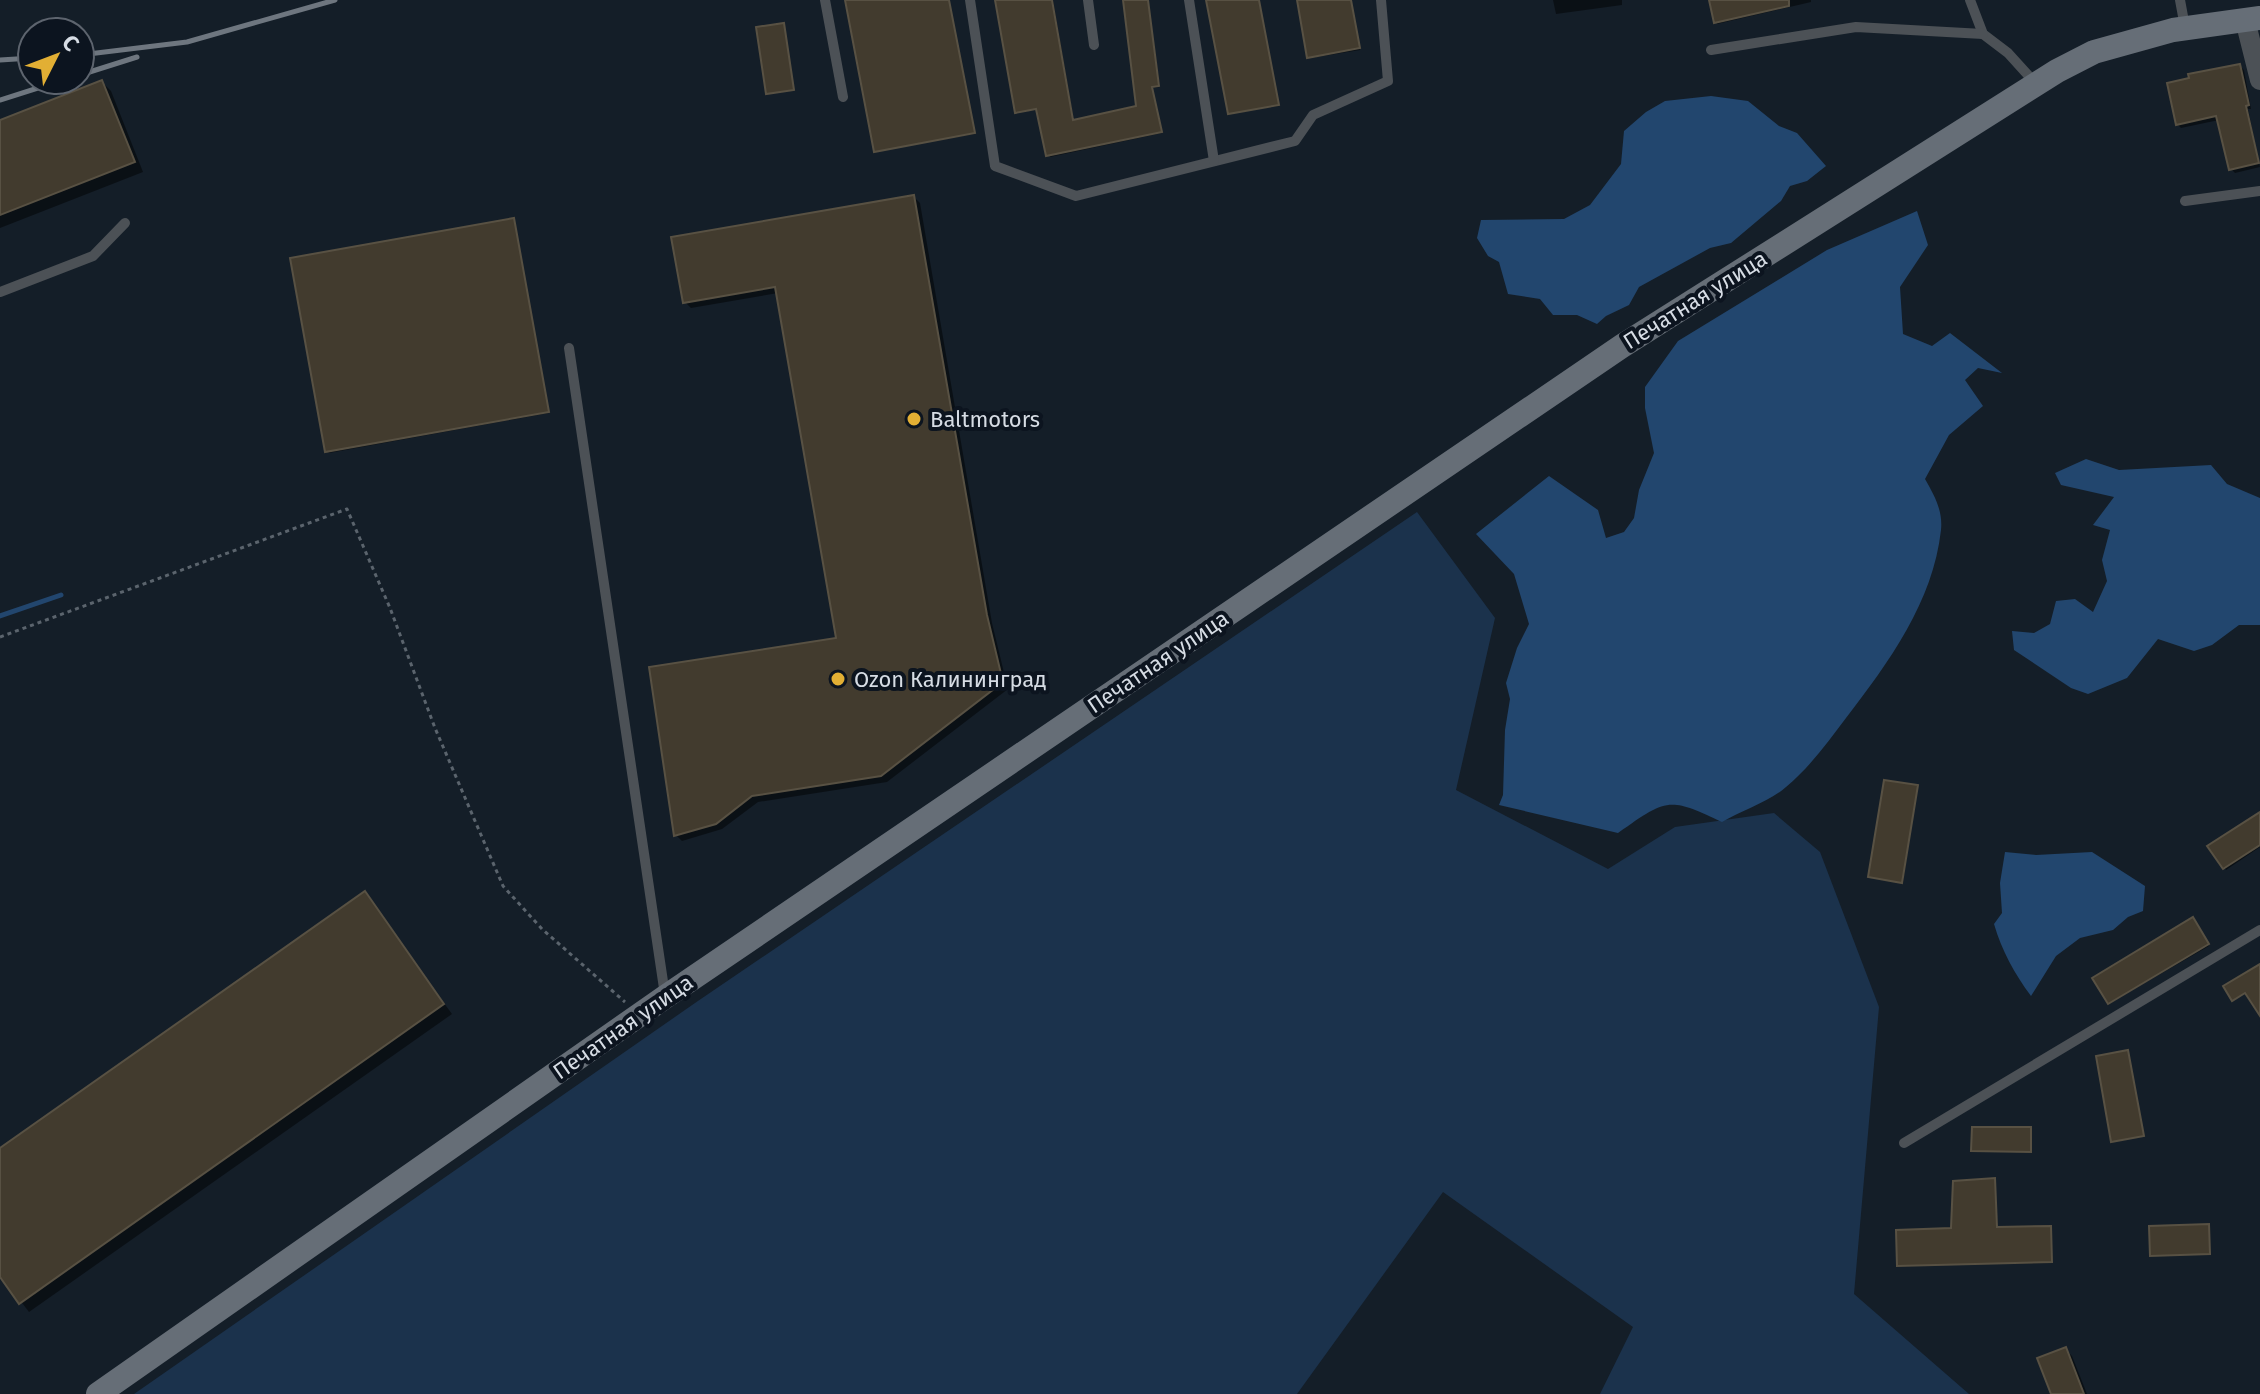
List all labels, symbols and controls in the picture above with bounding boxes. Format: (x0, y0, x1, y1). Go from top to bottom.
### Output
north arrow (16, 16, 96, 96)
text: С (56, 29, 85, 57)
street label: Печатная улица (1618, 245, 1772, 355)
place label: Baltmotors (930, 406, 1040, 433)
marker: Baltmotors (905, 410, 923, 428)
street label: Печатная улица (1082, 605, 1234, 719)
place label: Ozon Калининград (854, 666, 1047, 693)
marker: Ozon Калининград (829, 670, 847, 688)
street label: Печатная улица (548, 969, 698, 1085)

